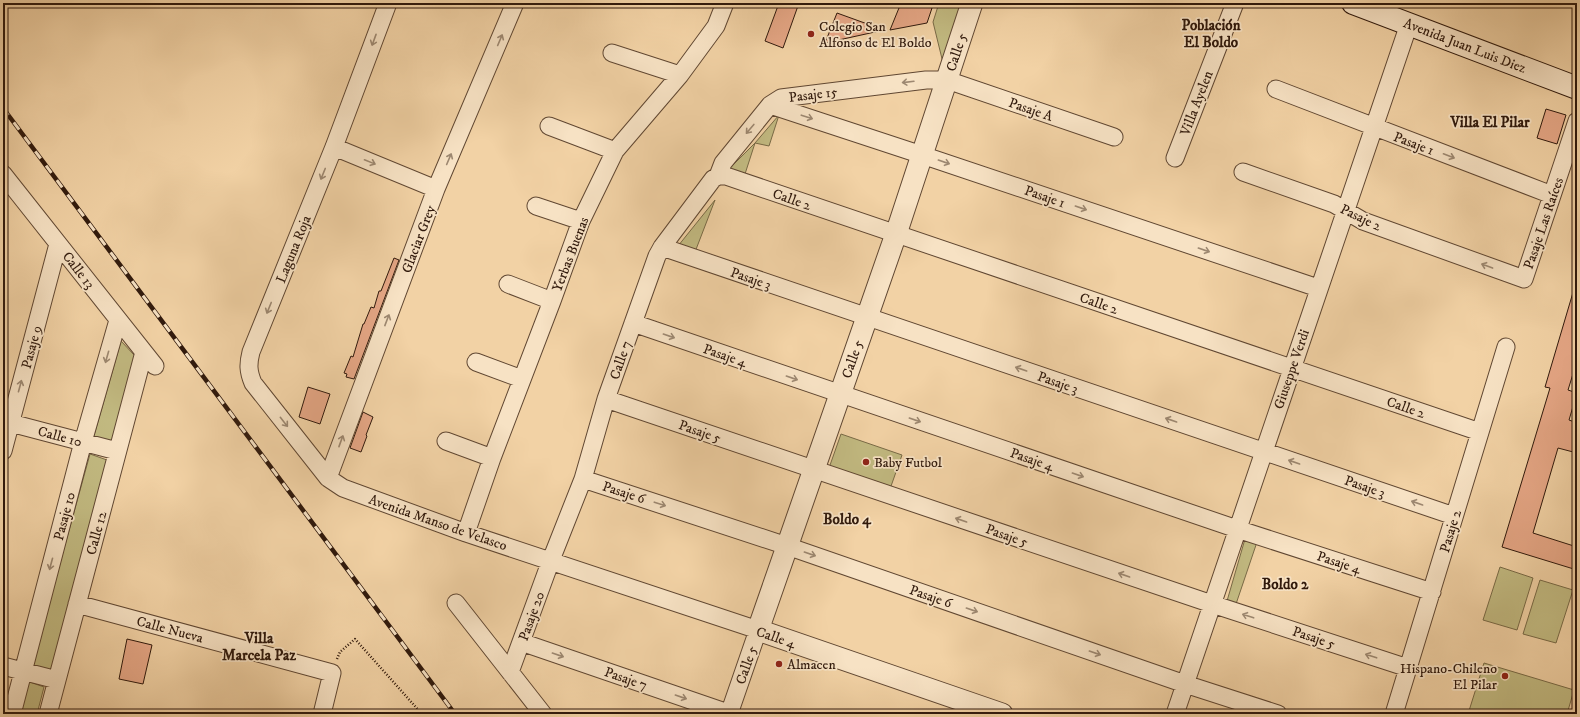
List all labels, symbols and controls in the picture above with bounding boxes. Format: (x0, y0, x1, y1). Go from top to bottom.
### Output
street label: Avenida Juan Luis Diez (1401, 14, 1528, 78)
district label: Población El Boldo (1181, 16, 1241, 52)
place label: Colegio San Alfonso de El Boldo (819, 18, 932, 52)
marker: Colegio San Alfonso de El Boldo (806, 29, 816, 39)
street label: Calle 5 (942, 31, 972, 74)
one-way arrow (370, 33, 378, 45)
one-way arrow (497, 34, 504, 46)
street label: Villa Ayelen (1176, 68, 1218, 139)
one-way arrow (902, 79, 915, 86)
street label: Pasaje 15 (788, 83, 839, 107)
street label: Pasaje A (1006, 94, 1056, 126)
district label: Villa El Pilar (1449, 113, 1530, 132)
one-way arrow (801, 114, 814, 121)
one-way arrow (746, 124, 755, 135)
street label: Pasaje 1 (1391, 128, 1436, 160)
one-way arrow (1442, 152, 1454, 160)
one-way arrow (446, 154, 453, 166)
one-way arrow (364, 159, 376, 166)
one-way arrow (938, 159, 951, 166)
one-way arrow (319, 168, 327, 180)
street label: Pasaje Las Raíces (1520, 175, 1568, 272)
street label: Pasaje 1 (1022, 182, 1067, 212)
street label: Calle 2 (770, 185, 813, 215)
street label: Pasaje 2 (1337, 200, 1384, 236)
street label: Glaciar Grey (398, 203, 440, 276)
one-way arrow (1074, 205, 1087, 212)
street label: Laguna Roja (272, 213, 316, 286)
street label: Yerbas Buenas (548, 214, 594, 294)
one-way arrow (1197, 246, 1209, 254)
street label: Calle 13 (58, 248, 98, 293)
one-way arrow (1482, 261, 1494, 269)
street label: Pasaje 3 (728, 264, 774, 294)
street label: Calle 2 (1077, 289, 1120, 319)
one-way arrow (265, 301, 273, 313)
one-way arrow (383, 314, 391, 326)
street label: Pasaje 9 (18, 324, 46, 371)
street label: Giuseppe Verdi (1270, 327, 1314, 412)
one-way arrow (663, 333, 676, 340)
street label: Calle 5 (838, 338, 868, 381)
street label: Calle 7 (606, 339, 636, 382)
street label: Pasaje 4 (700, 340, 750, 372)
one-way arrow (103, 350, 110, 363)
one-way arrow (1016, 365, 1028, 373)
street label: Pasaje 3 (1035, 368, 1081, 398)
one-way arrow (786, 375, 798, 383)
one-way arrow (17, 380, 24, 393)
street label: Calle 2 (1384, 393, 1427, 423)
street label: Pasaje 5 (676, 416, 723, 448)
one-way arrow (1165, 416, 1178, 423)
one-way arrow (279, 417, 288, 428)
one-way arrow (909, 417, 922, 424)
street label: Calle 10 (36, 422, 84, 451)
one-way arrow (338, 436, 346, 448)
street label: Pasaje 4 (1007, 444, 1057, 476)
place label: Baby Futbol (874, 454, 943, 472)
marker: Baby Futbol (861, 457, 871, 467)
one-way arrow (1288, 457, 1300, 465)
one-way arrow (1072, 472, 1085, 479)
street label: Pasaje 3 (1342, 472, 1388, 502)
street label: Pasaje 6 (600, 478, 648, 509)
street label: Pasaje 10 (50, 490, 80, 542)
street label: Avenida Manso de Velasco (366, 491, 509, 555)
one-way arrow (1412, 499, 1424, 507)
one-way arrow (653, 501, 666, 508)
street label: Pasaje 2 (1436, 508, 1466, 555)
street label: Calle 12 (83, 509, 111, 557)
district label: Boldo 4 (823, 510, 872, 529)
one-way arrow (955, 516, 968, 523)
street label: Pasaje 5 (983, 520, 1030, 552)
street label: Pasaje 4 (1315, 547, 1364, 579)
one-way arrow (803, 550, 815, 558)
one-way arrow (47, 557, 54, 570)
one-way arrow (1119, 570, 1131, 578)
district label: Boldo 2 (1262, 575, 1309, 594)
street label: Pasaje 6 (907, 581, 955, 613)
street label: Pasaje 20 (515, 589, 549, 644)
one-way arrow (966, 607, 979, 614)
street label: Calle Nueva (134, 612, 205, 648)
one-way arrow (1241, 612, 1254, 619)
street label: Calle 4 (754, 623, 799, 653)
street label: Pasaje 5 (1290, 623, 1337, 653)
district label: Villa Marcela Paz (222, 629, 296, 665)
street label: Calle 5 (732, 644, 762, 687)
one-way arrow (1089, 649, 1101, 657)
one-way arrow (552, 651, 564, 659)
one-way arrow (1365, 652, 1378, 659)
place label: Almacen (787, 656, 836, 674)
marker: Almacen (774, 659, 784, 669)
place label: Hispano-Chileno El Pilar (1400, 660, 1498, 694)
street label: Pasaje 7 (602, 663, 650, 695)
marker: Hispano-Chileno El Pilar (1500, 671, 1510, 681)
one-way arrow (674, 694, 687, 701)

